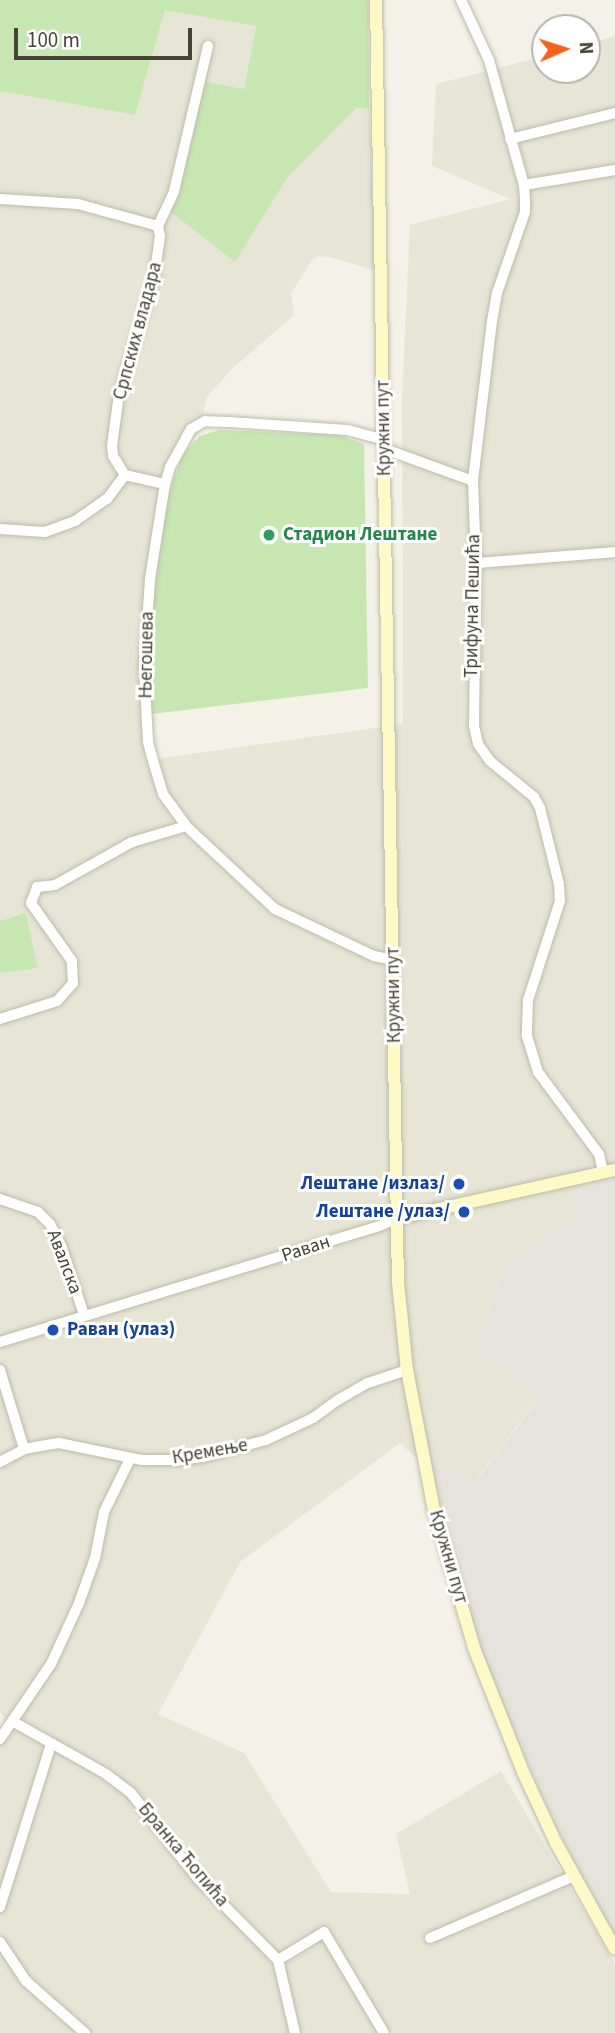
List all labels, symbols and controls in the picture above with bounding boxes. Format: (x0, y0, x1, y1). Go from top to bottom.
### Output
scale bar (18, 14, 196, 58)
north arrow (531, 14, 601, 84)
text: 100 m (27, 25, 80, 55)
text: N (572, 41, 599, 55)
street label: Српских владара (109, 260, 167, 402)
street label: Кружни пут (372, 380, 396, 476)
place label: Стадион Лештане (283, 524, 437, 546)
marker: Стадион Лештане (261, 527, 277, 543)
street label: Трифуна Пешића (460, 534, 486, 678)
street label: Његошева (135, 611, 159, 699)
street label: Кружни пут (382, 947, 406, 1043)
place label: Лештане /излаз/ (301, 1173, 445, 1195)
marker: Лештане /излаз/ (451, 1176, 467, 1192)
place label: Лештане /улаз/ (316, 1201, 450, 1223)
marker: Лештане /улаз/ (456, 1204, 472, 1220)
street label: Авалска (41, 1227, 87, 1297)
street label: Раван (279, 1231, 333, 1267)
place label: Раван (улаз) (67, 1319, 175, 1341)
marker: Раван (улаз) (45, 1322, 61, 1338)
street label: Кремење (170, 1434, 250, 1470)
street label: Кружни пут (424, 1507, 472, 1607)
street label: Бранка Ћопића (133, 1798, 233, 1912)

